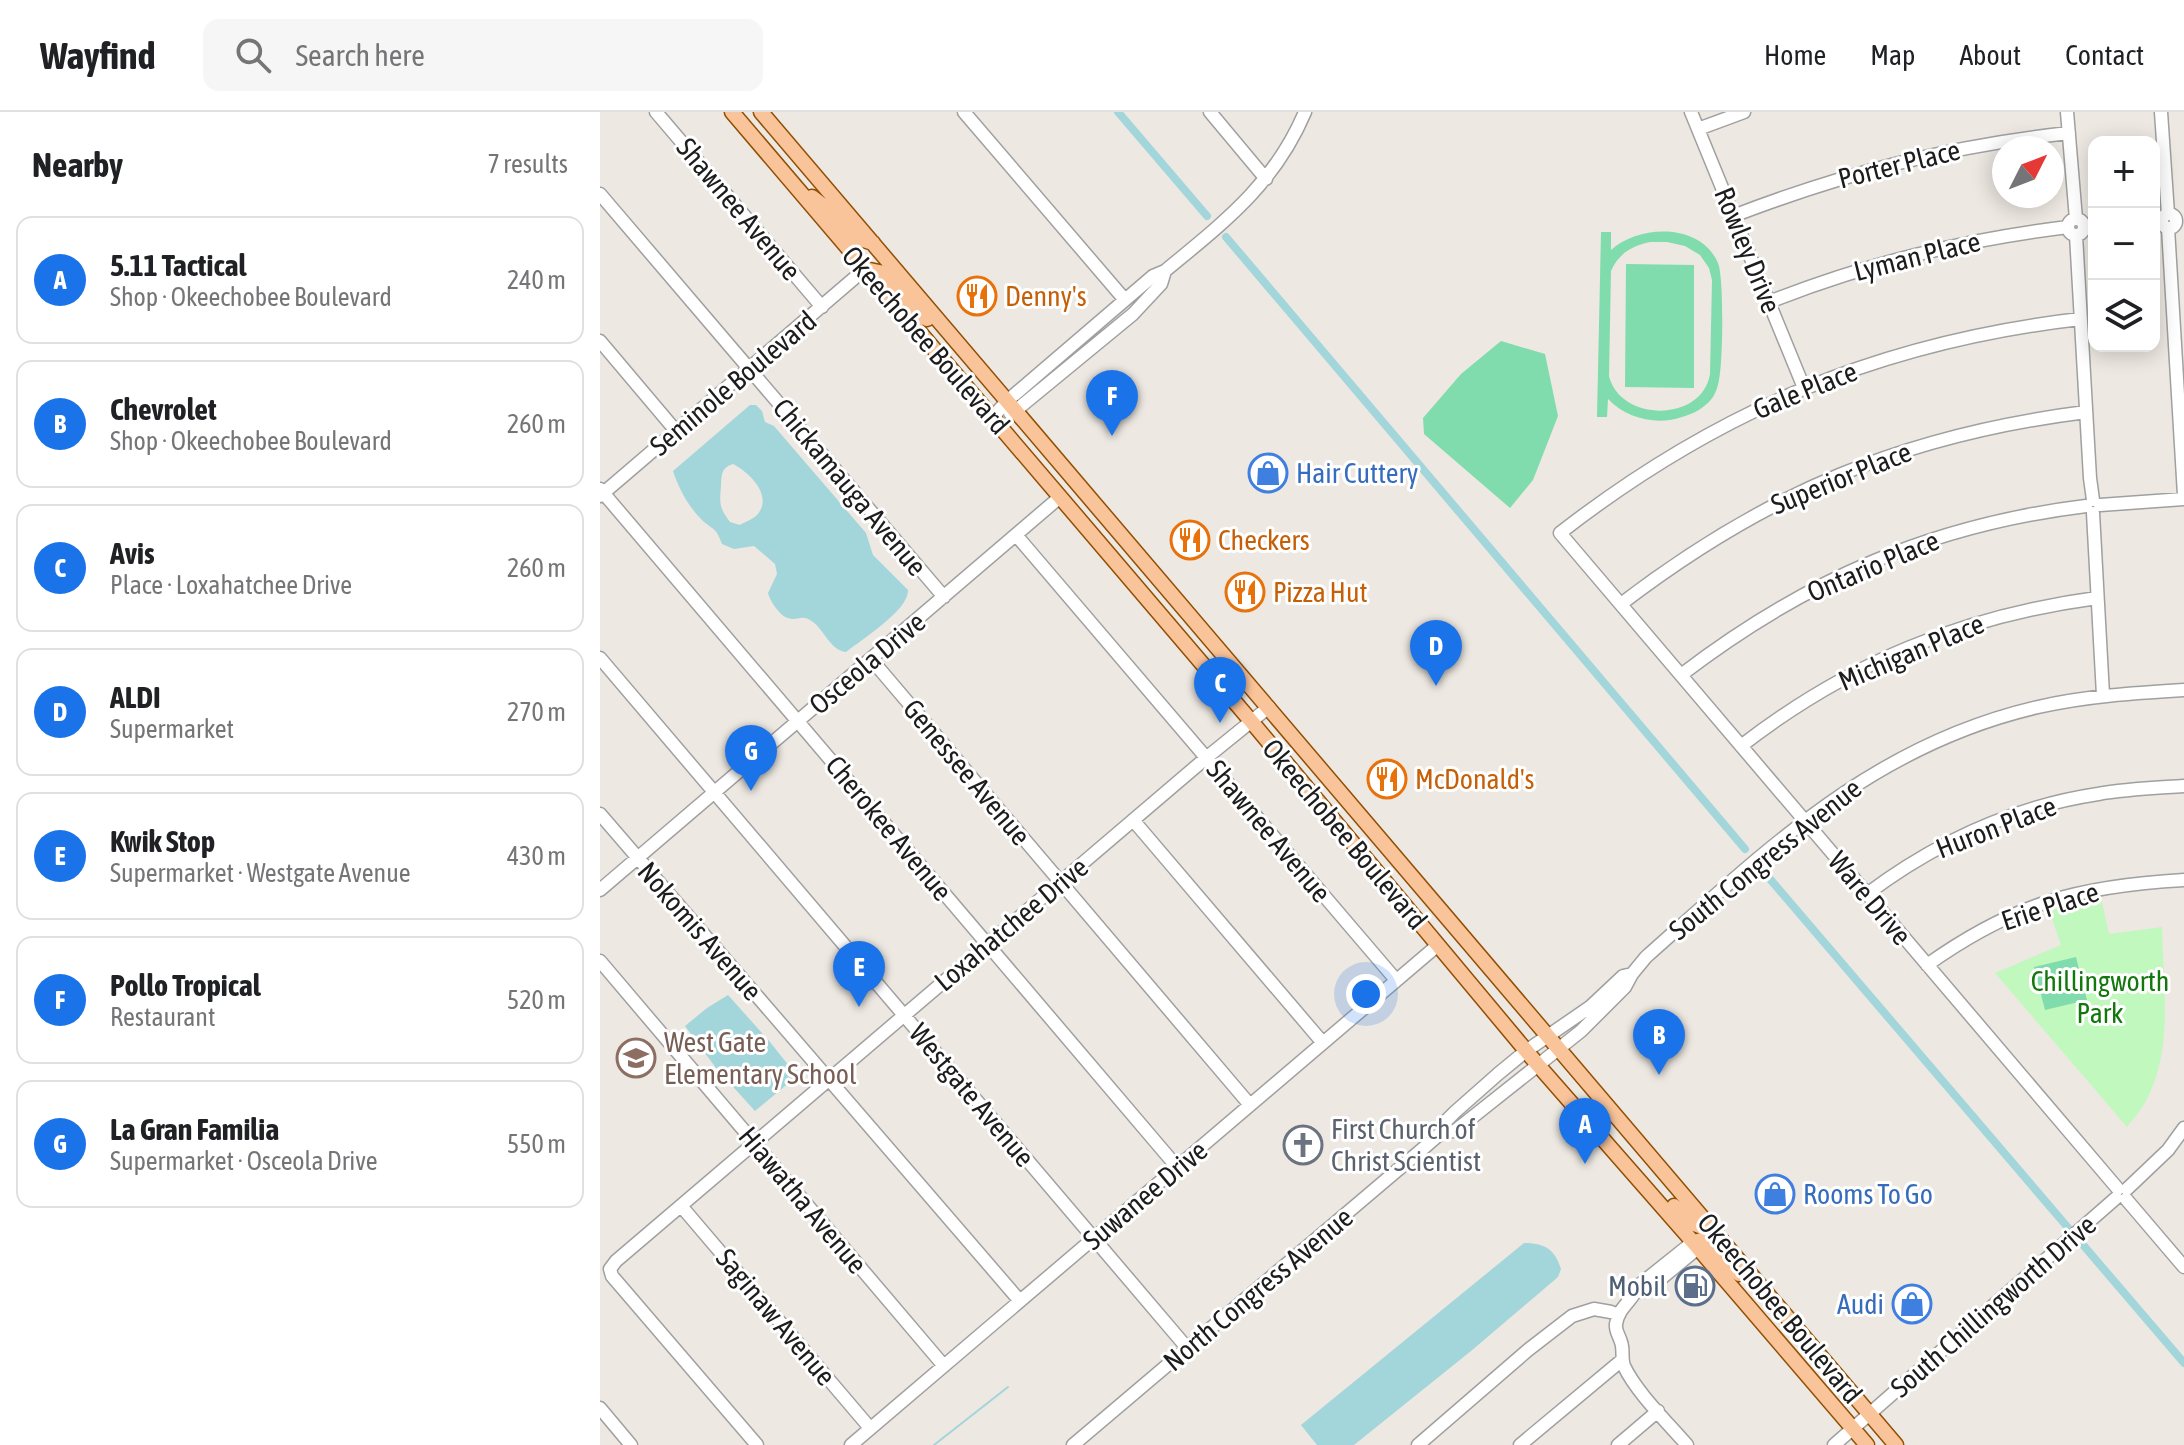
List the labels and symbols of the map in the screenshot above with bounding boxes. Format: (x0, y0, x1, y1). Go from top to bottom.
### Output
street label: Shawnee Avenue (670, 132, 808, 286)
street label: Porter Place (1835, 133, 1963, 195)
north arrow (1992, 136, 2064, 208)
street label: Rowley Drive (1708, 182, 1788, 318)
street label: Lyman Place (1850, 225, 1984, 287)
street label: Okeechobee Boulevard (836, 240, 1016, 440)
restaurant icon: Denny's (956, 275, 998, 317)
place label: Denny's (1005, 280, 1087, 312)
street label: Seminole Boulevard (643, 304, 823, 462)
street label: Gale Place (1749, 355, 1861, 425)
pin: F (1086, 370, 1138, 436)
street label: Chickamauga Avenue (767, 392, 933, 582)
street label: Superior Place (1766, 435, 1916, 521)
shop icon: Hair Cuttery (1247, 452, 1289, 494)
place label: Hair Cuttery (1296, 457, 1418, 489)
restaurant icon: Checkers (1169, 519, 1211, 561)
place label: Checkers (1218, 524, 1310, 556)
street label: Ontario Place (1802, 524, 1944, 608)
restaurant icon: Pizza Hut (1224, 571, 1266, 613)
place label: Pizza Hut (1273, 576, 1367, 608)
street label: Osceola Drive (803, 605, 931, 721)
street label: Michigan Place (1834, 607, 1988, 697)
pin: D (1410, 620, 1462, 686)
pin: C (1194, 657, 1246, 723)
street label: Genessee Avenue (897, 693, 1037, 851)
pin: G (725, 725, 777, 791)
street label: Okeechobee Boulevard (1256, 733, 1434, 935)
street label: Cherokee Avenue (819, 749, 959, 907)
street label: Shawnee Avenue (1200, 754, 1338, 908)
restaurant icon: McDonald's (1366, 758, 1408, 800)
place label: McDonald's (1415, 763, 1534, 795)
street label: South Congress Avenue (1663, 772, 1867, 946)
street label: Huron Place (1932, 790, 2060, 864)
street label: Ware Drive (1822, 845, 1918, 951)
street label: Loxahatchee Drive (928, 851, 1094, 997)
street label: Nokomis Avenue (631, 855, 769, 1007)
street label: Erie Place (1997, 875, 2103, 937)
pin: E (833, 941, 885, 1007)
park label: Chillingworth Park (2031, 965, 2169, 1029)
your location (1346, 974, 1386, 1014)
pin: B (1633, 1009, 1685, 1075)
street label: Westgate Avenue (903, 1017, 1041, 1173)
place label: West Gate Elementary School (664, 1026, 857, 1090)
school or university icon: West Gate Elementary School (615, 1037, 657, 1079)
pin: A (1559, 1098, 1611, 1164)
place label: First Church of Christ Scientist (1331, 1113, 1481, 1177)
street label: Hiawatha Avenue (733, 1120, 873, 1280)
church icon: First Church of Christ Scientist (1282, 1124, 1324, 1166)
street label: Suwanee Drive (1077, 1134, 1213, 1256)
shop icon: Rooms To Go (1754, 1173, 1796, 1215)
place label: Rooms To Go (1803, 1178, 1933, 1210)
street label: North Congress Avenue (1157, 1201, 1359, 1377)
street label: Okeechobee Boulevard (1691, 1207, 1869, 1409)
street label: South Chillingworth Drive (1884, 1208, 2102, 1404)
street label: Saginaw Avenue (710, 1242, 842, 1392)
fuel station icon: Mobil (1674, 1265, 1716, 1307)
place label: Mobil (1608, 1270, 1668, 1302)
shop icon: Audi (1891, 1283, 1933, 1325)
place label: Audi (1837, 1288, 1884, 1320)

